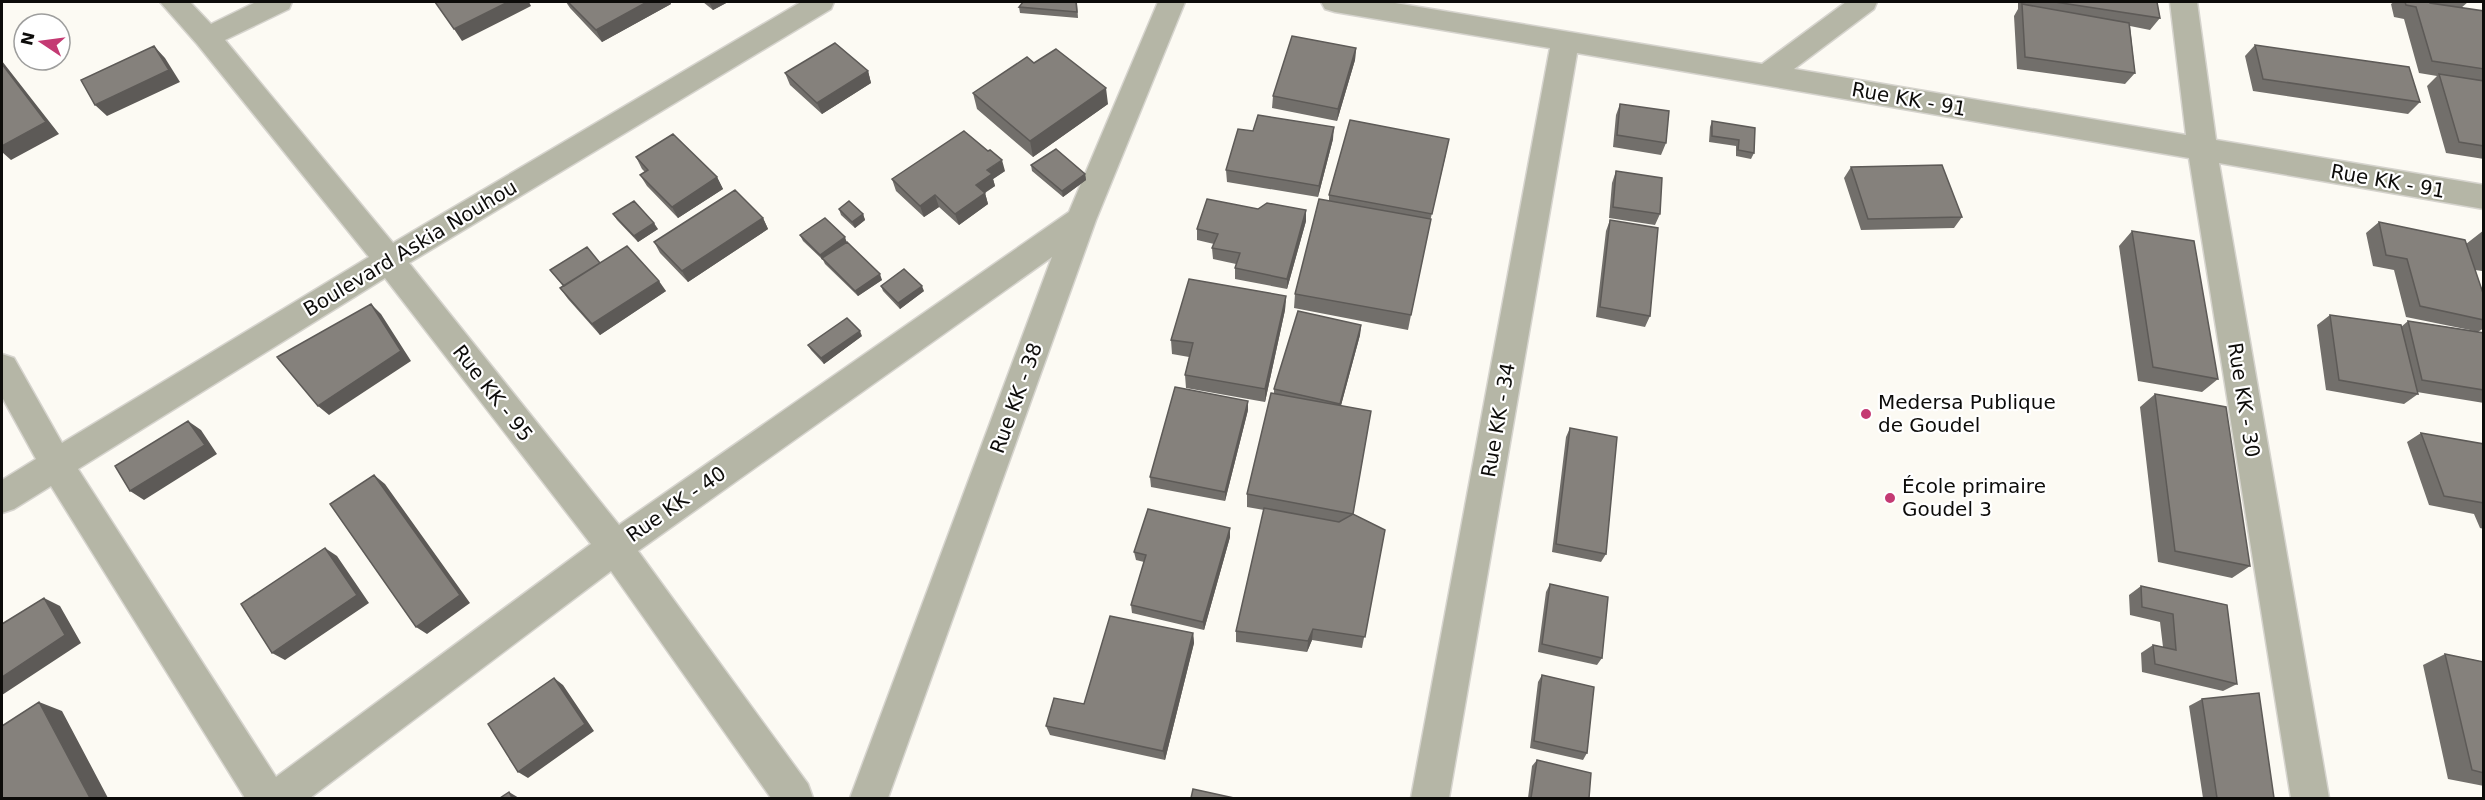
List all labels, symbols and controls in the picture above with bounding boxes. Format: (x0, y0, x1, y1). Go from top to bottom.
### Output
north arrow (12, 12, 72, 72)
text: N (17, 30, 39, 47)
street label: Rue KK - 91 (1850, 77, 1968, 121)
street label: Rue KK - 91 (2329, 159, 2447, 203)
street label: Boulevard Askia Nouhou (299, 175, 521, 321)
street label: Rue KK - 38 (985, 339, 1047, 457)
street label: Rue KK - 95 (448, 340, 538, 446)
street label: Rue KK - 30 (2223, 341, 2265, 459)
street label: Rue KK - 34 (1476, 361, 1520, 479)
place label: Medersa Publique de Goudel (1878, 390, 2056, 437)
marker: Medersa Publique de Goudel (1859, 407, 1873, 421)
street label: Rue KK - 40 (622, 461, 730, 547)
place label: École primaire Goudel 3 (1902, 474, 2046, 521)
marker: École primaire Goudel 3 (1883, 491, 1897, 505)

